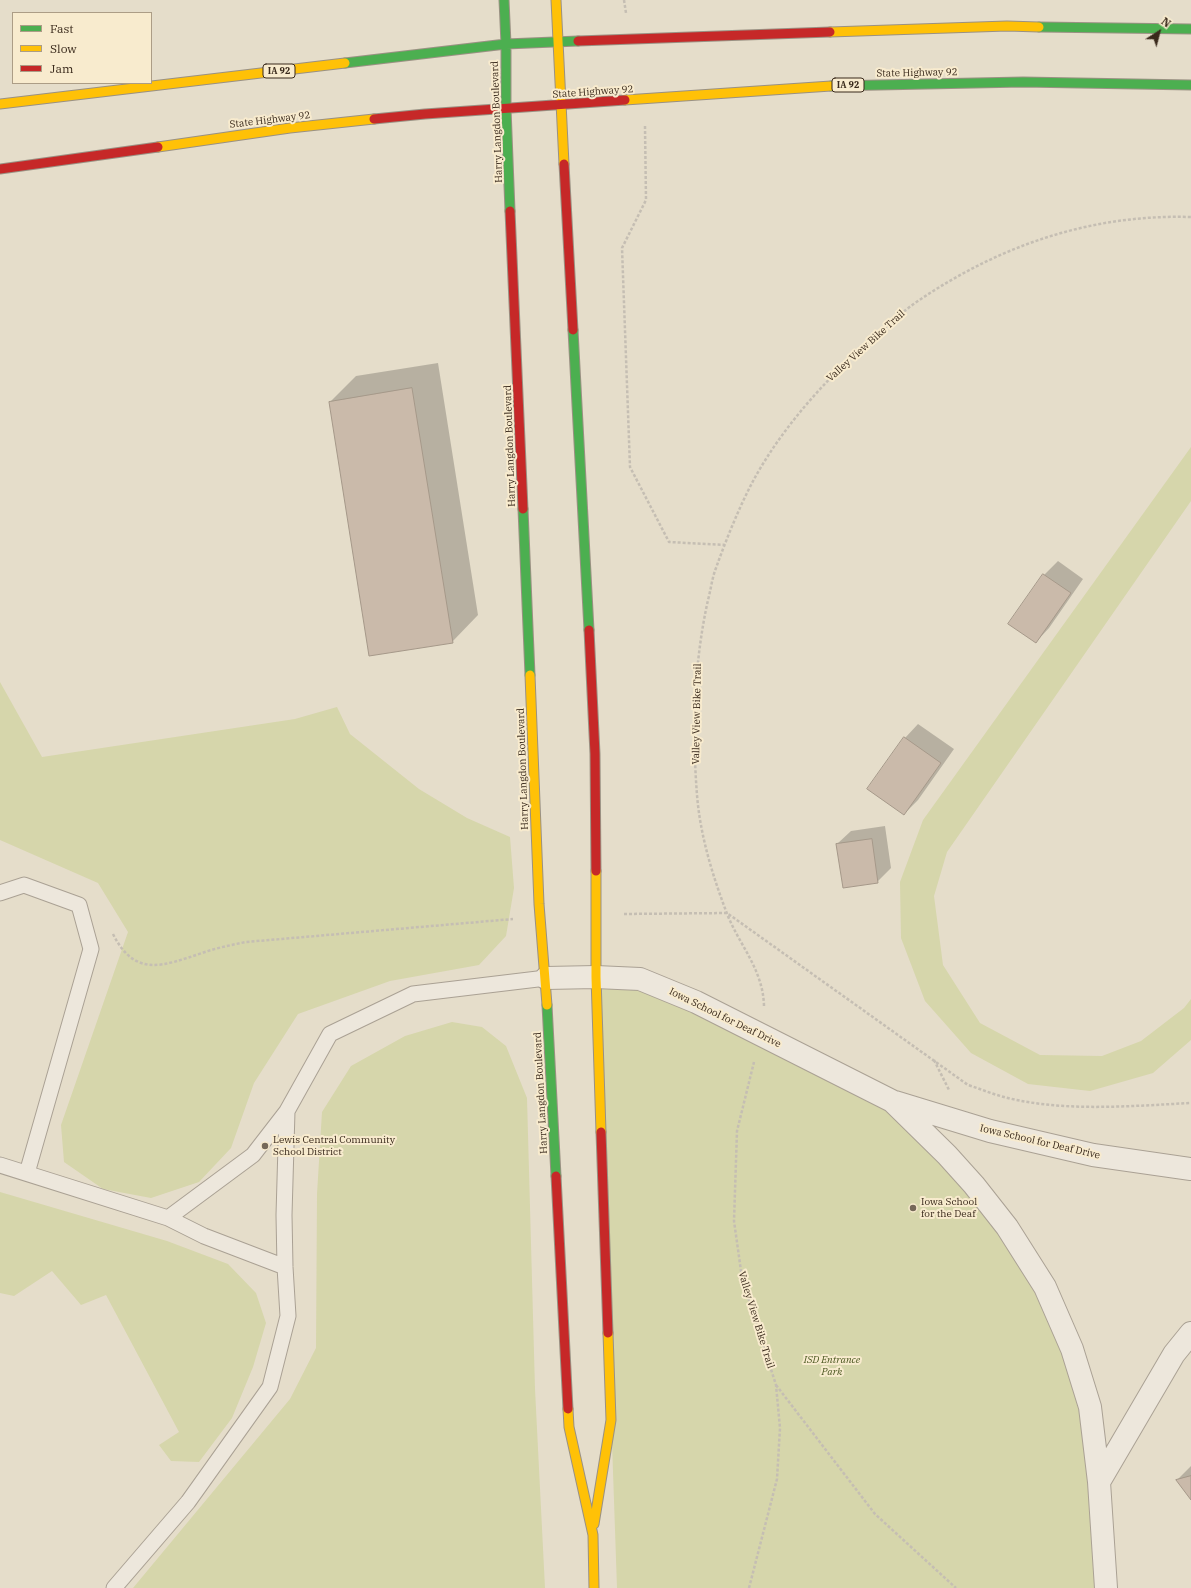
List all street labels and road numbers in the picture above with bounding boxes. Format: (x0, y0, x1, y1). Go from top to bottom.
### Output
street label: Harry Langdon Boulevard (489, 61, 505, 183)
road number: IA 92 (263, 64, 295, 78)
street label: State Highway 92 (876, 66, 958, 80)
road number: IA 92 (832, 78, 864, 92)
street label: State Highway 92 (552, 83, 634, 101)
street label: State Highway 92 (229, 109, 311, 131)
street label: Valley View Bike Trail (824, 308, 908, 384)
street label: Harry Langdon Boulevard (502, 385, 518, 507)
street label: Valley View Bike Trail (690, 663, 704, 765)
street label: Harry Langdon Boulevard (515, 708, 531, 830)
street label: Iowa School for Deaf Drive (667, 986, 783, 1050)
street label: Harry Langdon Boulevard (532, 1032, 550, 1154)
street label: Iowa School for Deaf Drive (979, 1122, 1101, 1162)
street label: Valley View Bike Trail (735, 1270, 777, 1370)

